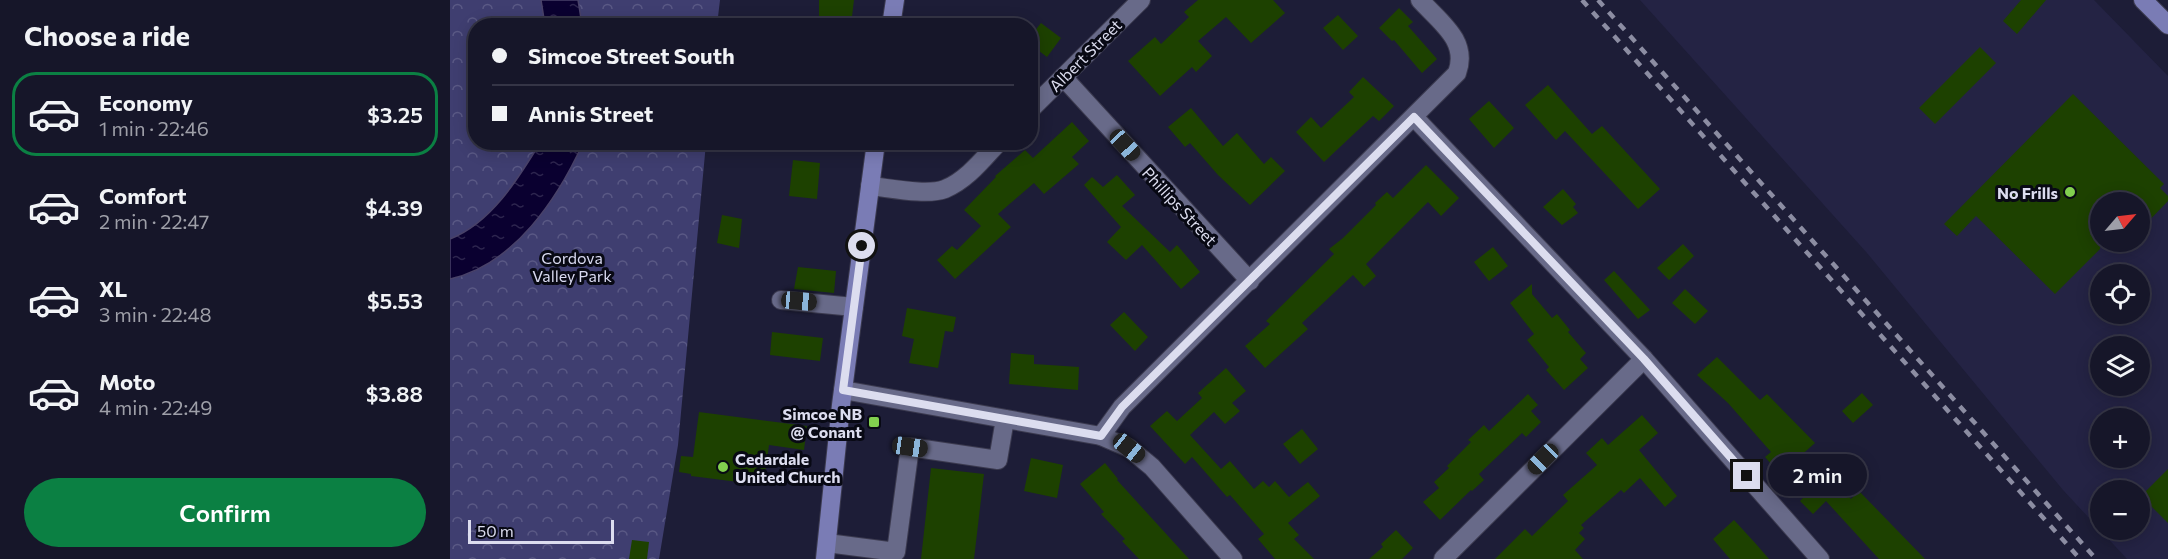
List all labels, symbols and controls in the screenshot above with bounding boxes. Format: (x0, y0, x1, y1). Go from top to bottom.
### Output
street label: Albert Street (1045, 15, 1125, 95)
text: Choose a ride (24, 19, 190, 52)
text: Simcoe Street South (528, 42, 735, 69)
icon: car (27, 87, 81, 141)
text: Economy (99, 89, 193, 116)
text: Annis Street (528, 100, 653, 127)
text: $3.25 (367, 101, 423, 128)
text: 1 min · 22:46 (99, 116, 209, 140)
car (1106, 126, 1144, 164)
street label: Phillips Street (1139, 163, 1221, 250)
icon: car (27, 180, 81, 234)
text: Comfort (99, 182, 187, 209)
place label: No Frills (1997, 183, 2058, 202)
marker: No Frills (2063, 185, 2077, 199)
north arrow (2090, 192, 2150, 252)
map controls (2090, 192, 2150, 540)
text: $4.39 (365, 194, 423, 221)
text: 2 min · 22:47 (99, 209, 209, 233)
route start (848, 232, 875, 259)
park label: Cordova Valley Park (532, 248, 612, 285)
button: locate (2090, 264, 2150, 324)
icon: car (27, 273, 81, 327)
text: XL (99, 275, 127, 302)
text: $5.53 (367, 287, 423, 314)
car (780, 290, 818, 312)
text: 3 min · 22:48 (99, 302, 212, 326)
button: layers (2090, 336, 2150, 396)
icon: car (27, 366, 81, 420)
text: Moto (99, 368, 155, 395)
text: $3.88 (366, 380, 423, 407)
text: 4 min · 22:49 (99, 395, 212, 419)
place label: Simcoe NB @ Conant (783, 404, 862, 441)
button: + (2090, 408, 2150, 468)
marker: Simcoe NB @ Conant (867, 415, 881, 429)
car (1109, 430, 1149, 466)
car (891, 436, 929, 458)
car (1524, 440, 1562, 478)
place label: Cedardale United Church (735, 449, 841, 486)
callout: 2 min (1768, 455, 1867, 497)
marker: Cedardale United Church (716, 460, 730, 474)
route end (1733, 462, 1760, 489)
text: 2 min (1793, 463, 1842, 487)
button: Confirm (24, 478, 426, 547)
button: − (2090, 480, 2150, 540)
scale bar (468, 517, 614, 544)
text: 50 m (477, 521, 514, 540)

